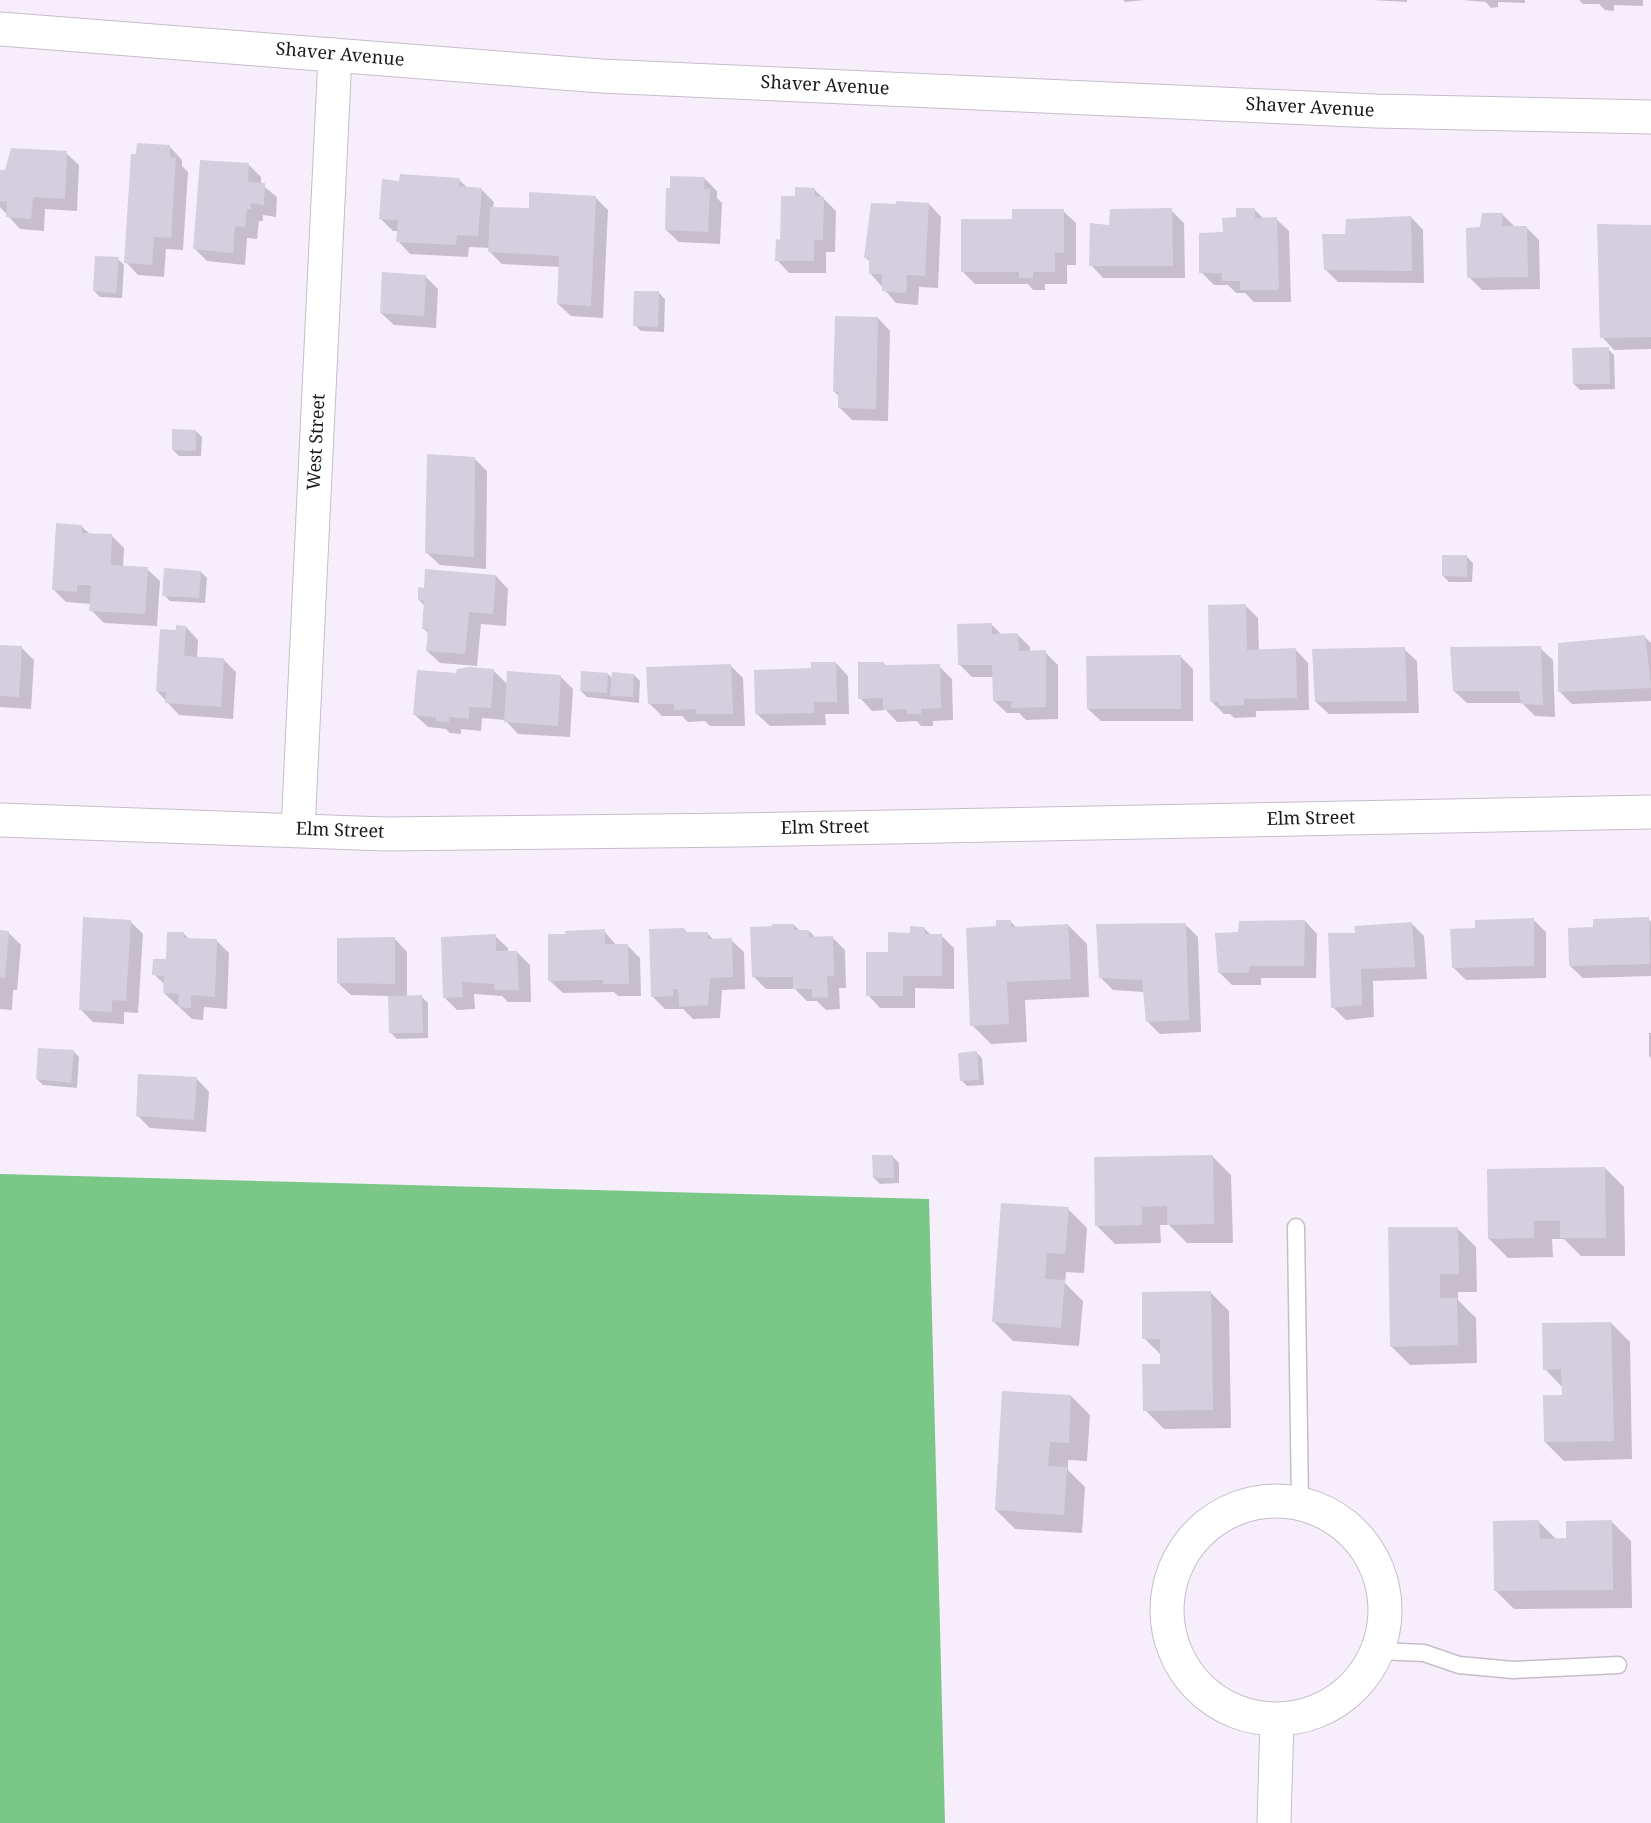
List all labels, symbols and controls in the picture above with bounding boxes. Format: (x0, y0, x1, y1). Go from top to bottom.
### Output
street label: Shaver Avenue (275, 39, 405, 71)
street label: Shaver Avenue (760, 72, 890, 100)
street label: Shaver Avenue (1245, 94, 1375, 122)
street label: West Street (304, 393, 330, 491)
street label: Elm Street (1266, 807, 1356, 831)
street label: Elm Street (780, 816, 870, 840)
street label: Elm Street (295, 819, 385, 843)

